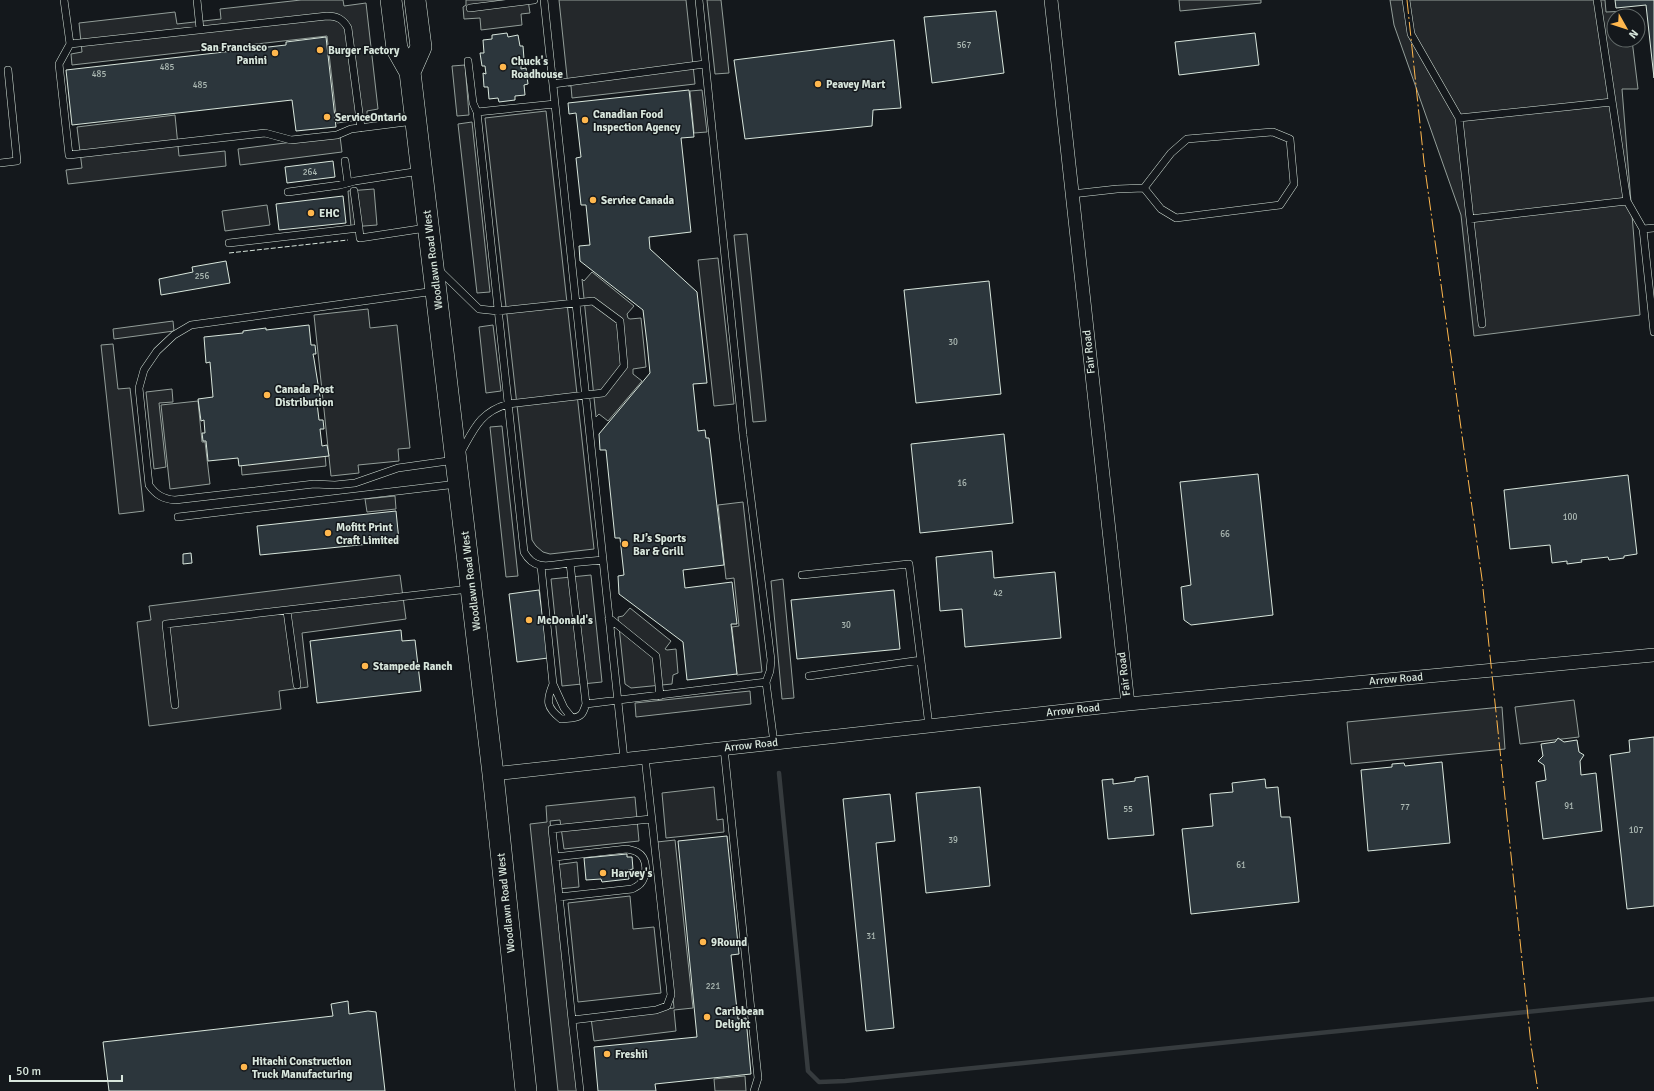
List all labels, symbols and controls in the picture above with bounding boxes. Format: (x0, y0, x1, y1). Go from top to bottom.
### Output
north arrow (1606, 8, 1646, 48)
text: N (1626, 27, 1641, 41)
house number: 567 (957, 40, 971, 51)
place label: San Francisco Panini (201, 41, 267, 67)
place label: Burger Factory (328, 44, 400, 57)
marker: Burger Factory (315, 45, 325, 55)
marker: San Francisco Panini (270, 48, 280, 58)
place label: Chuck's Roadhouse (511, 55, 563, 81)
house number: 485 (160, 62, 174, 73)
marker: Chuck's Roadhouse (498, 62, 508, 72)
house number: 485 (92, 69, 106, 80)
place label: Peavey Mart (826, 78, 885, 91)
marker: Peavey Mart (813, 79, 823, 89)
house number: 485 (193, 80, 207, 91)
place label: Canadian Food Inspection Agency (593, 108, 681, 134)
place label: ServiceOntario (335, 111, 407, 124)
marker: ServiceOntario (322, 112, 332, 122)
marker: Canadian Food Inspection Agency (580, 115, 590, 125)
house number: 264 (303, 167, 317, 178)
place label: Service Canada (601, 194, 675, 207)
marker: Service Canada (588, 195, 598, 205)
place label: EHC (319, 207, 340, 220)
marker: EHC (306, 208, 316, 218)
street label: Woodlawn Road West (420, 209, 446, 311)
house number: 256 (195, 271, 209, 282)
street label: Fair Road (1080, 329, 1098, 375)
house number: 30 (948, 337, 958, 348)
place label: Canada Post Distribution (275, 383, 334, 409)
marker: Canada Post Distribution (262, 390, 272, 400)
house number: 16 (957, 478, 967, 489)
house number: 100 (1563, 512, 1577, 523)
place label: Mofitt Print Craft Limited (336, 521, 399, 547)
marker: Mofitt Print Craft Limited (323, 528, 333, 538)
house number: 66 (1220, 529, 1230, 540)
street label: Woodlawn Road West (458, 530, 484, 632)
place label: RJ’s Sports Bar & Grill (633, 532, 686, 558)
marker: RJ’s Sports Bar & Grill (620, 539, 630, 549)
house number: 42 (993, 588, 1003, 599)
place label: McDonald's (537, 614, 593, 627)
marker: McDonald's (524, 615, 534, 625)
house number: 30 (841, 620, 851, 631)
street label: Fair Road (1115, 651, 1133, 697)
place label: Stampede Ranch (373, 660, 453, 673)
marker: Stampede Ranch (360, 661, 370, 671)
street label: Arrow Road (1368, 670, 1424, 688)
street label: Arrow Road (1045, 701, 1101, 719)
street label: Arrow Road (723, 736, 779, 754)
house number: 91 (1564, 801, 1574, 812)
house number: 77 (1400, 802, 1410, 813)
house number: 55 (1123, 804, 1133, 815)
house number: 107 (1629, 825, 1643, 836)
house number: 39 (948, 835, 958, 846)
street label: Woodlawn Road West (494, 852, 518, 954)
house number: 61 (1236, 860, 1246, 871)
place label: Harvey's (611, 867, 653, 880)
marker: Harvey's (598, 868, 608, 878)
house number: 31 (866, 931, 876, 942)
place label: 9Round (711, 936, 747, 949)
marker: 9Round (698, 937, 708, 947)
house number: 221 (706, 981, 720, 992)
place label: Caribbean Delight (715, 1005, 764, 1031)
marker: Caribbean Delight (702, 1012, 712, 1022)
place label: Freshii (615, 1048, 648, 1061)
marker: Freshii (602, 1049, 612, 1059)
place label: Hitachi Construction Truck Manufacturing (252, 1055, 353, 1081)
scale bar (10, 1057, 122, 1083)
marker: Hitachi Construction Truck Manufacturing (239, 1062, 249, 1072)
text: 50 m (16, 1064, 41, 1079)

